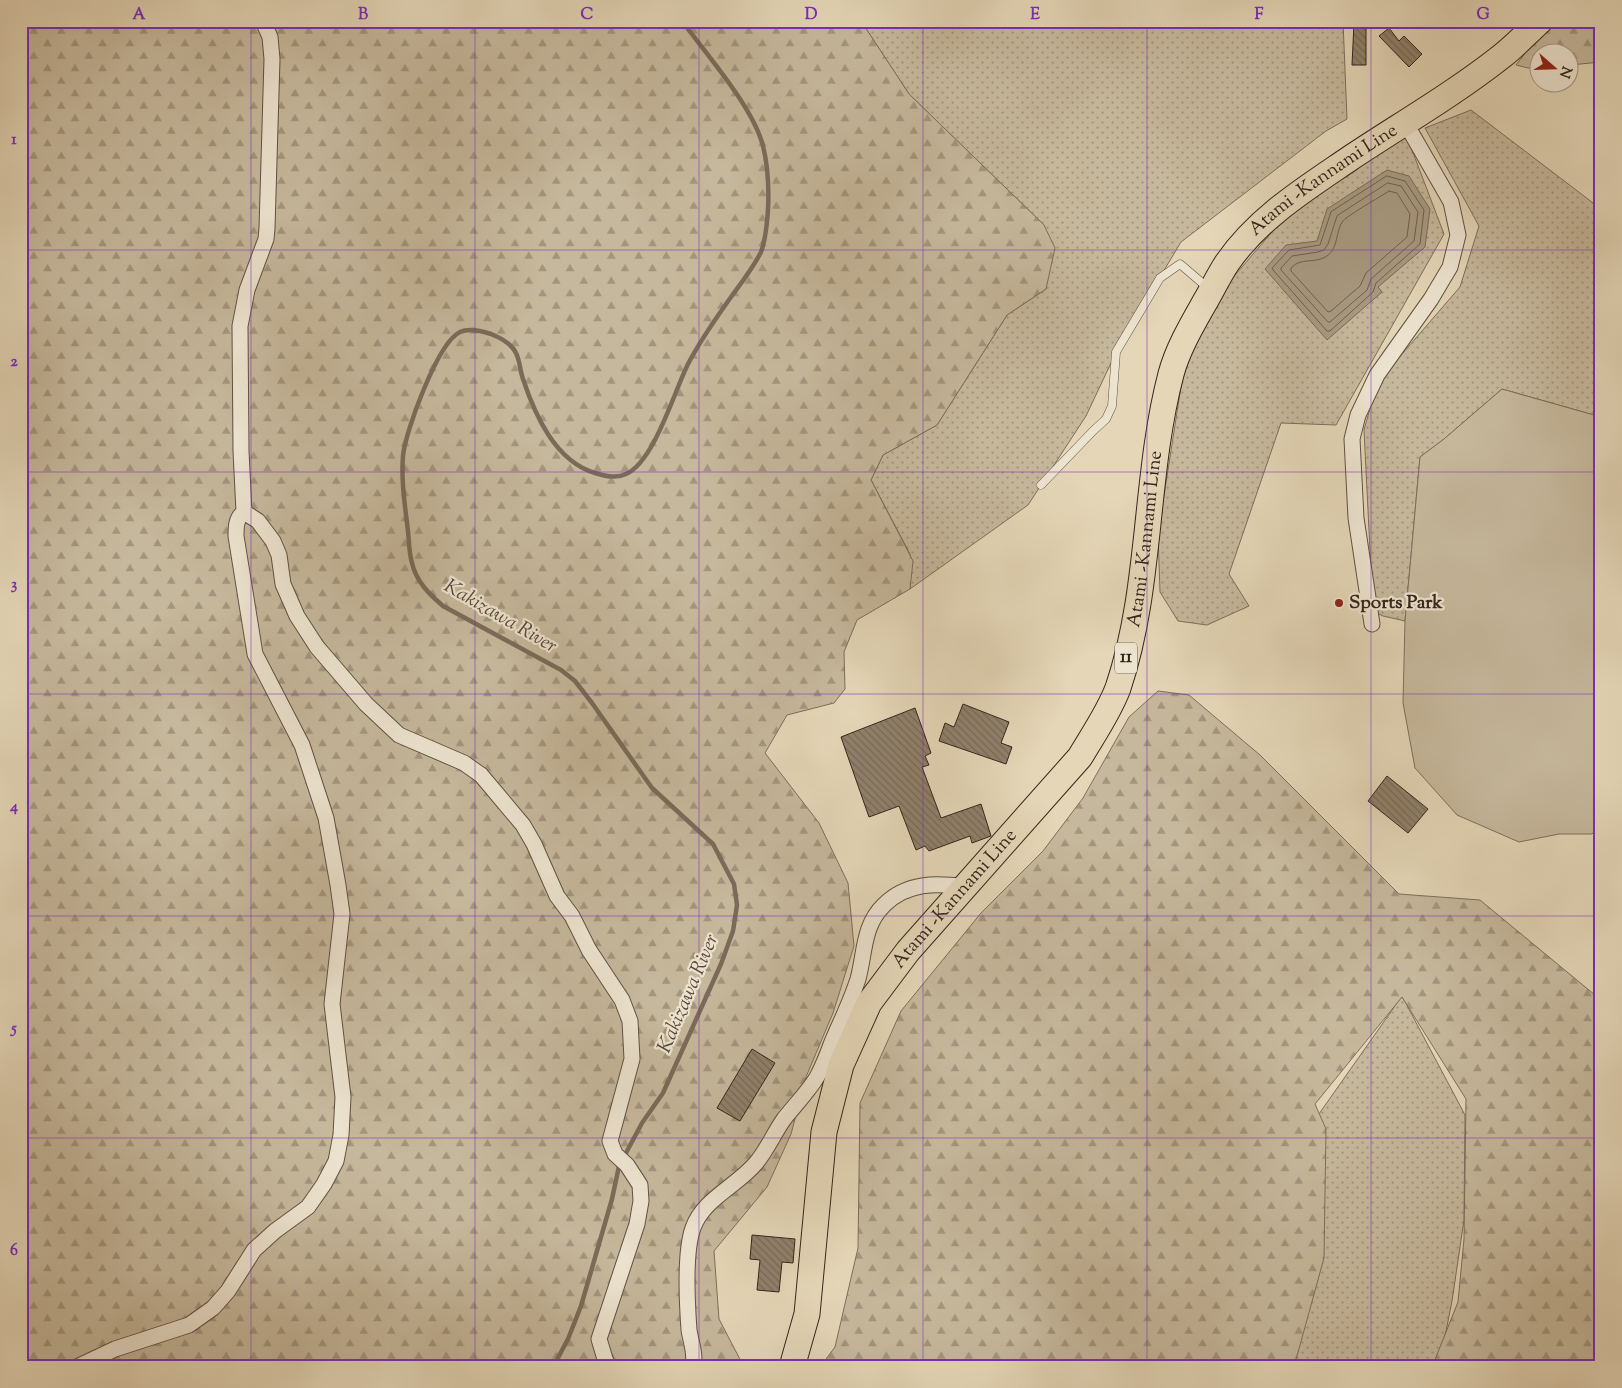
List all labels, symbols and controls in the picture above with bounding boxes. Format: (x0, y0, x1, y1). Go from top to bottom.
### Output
text: A (133, 4, 146, 27)
text: B (358, 4, 368, 27)
text: C (581, 4, 594, 27)
text: D (805, 4, 818, 27)
text: E (1030, 4, 1040, 27)
text: F (1255, 4, 1264, 27)
text: G (1476, 4, 1490, 27)
north arrow (1530, 42, 1580, 92)
text: N (1553, 63, 1576, 80)
street label: Atami -Kannami Line (1243, 117, 1403, 242)
text: 1 (11, 129, 17, 152)
text: 2 (10, 351, 18, 374)
street label: Atami -Kannami Line (1121, 449, 1170, 630)
water label: Kakizawa River (438, 573, 562, 661)
text: 3 (11, 574, 18, 597)
place label: Sports Park (1349, 590, 1443, 617)
marker: Sports Park (1333, 597, 1345, 609)
road number: 11 (1115, 642, 1137, 674)
text: 4 (9, 796, 18, 819)
street label: Atami -Kannami Line (886, 823, 1024, 974)
water label: Kakizawa River (651, 930, 727, 1058)
text: 5 (9, 1018, 17, 1041)
text: 6 (10, 1240, 18, 1263)

